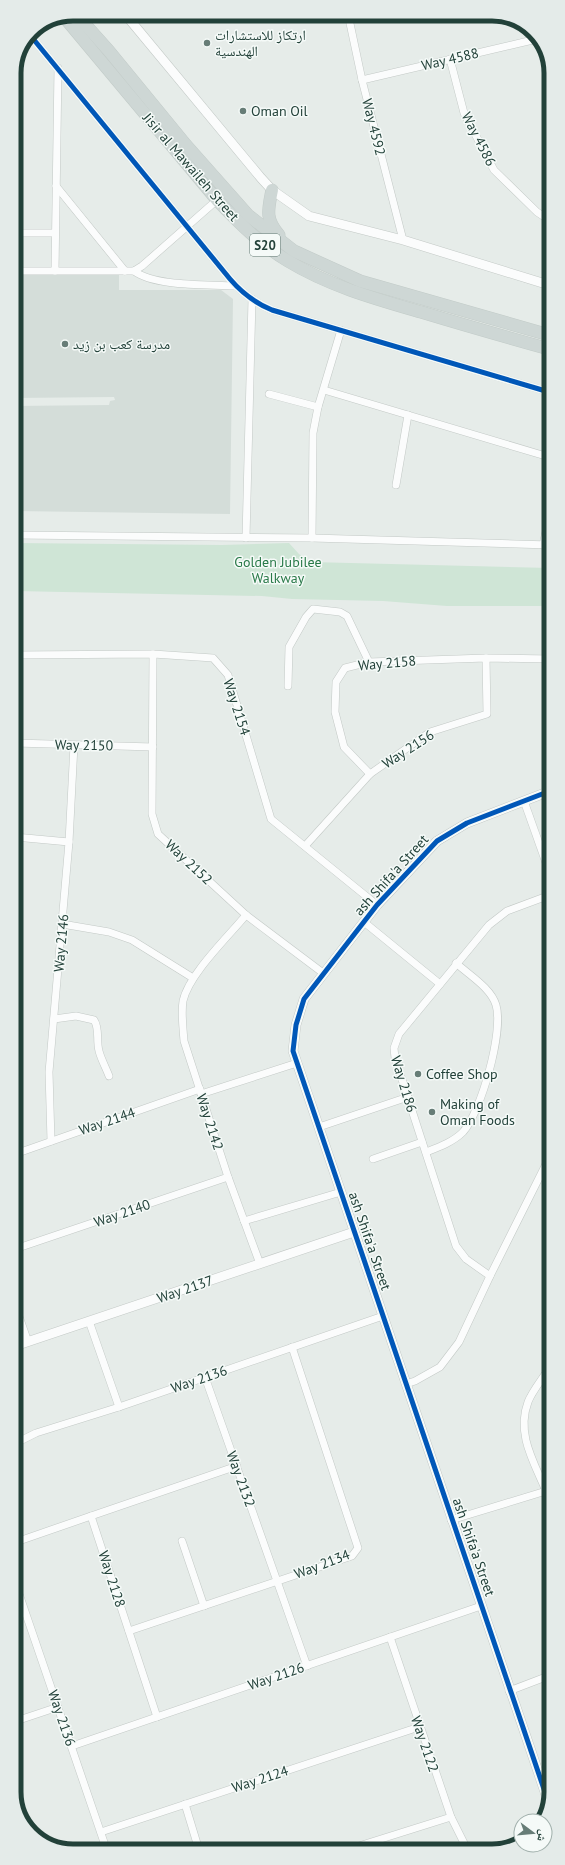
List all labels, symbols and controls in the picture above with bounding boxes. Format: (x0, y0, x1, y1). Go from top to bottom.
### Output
place label: ارتكاز للاستشارات الهندسية (215, 26, 306, 60)
marker: ارتكاز للاستشارات الهندسية (202, 38, 212, 48)
street label: Way 4588 (420, 44, 480, 74)
street label: Way 4592 (358, 97, 390, 157)
place label: Oman Oil (251, 102, 308, 120)
marker: Oman Oil (238, 106, 248, 116)
street label: Jisir al Mawaileh Street (138, 108, 243, 225)
street label: Way 4586 (458, 109, 500, 169)
road number: S20 (250, 234, 280, 256)
place label: مدرسة كعب بن زيد (73, 335, 170, 353)
marker: مدرسة كعب بن زيد (60, 339, 70, 349)
park label: Golden Jubilee Walkway (234, 553, 322, 587)
street label: Way 2158 (357, 651, 417, 675)
street label: Way 2154 (219, 677, 255, 738)
street label: Way 2156 (379, 726, 437, 772)
street label: Way 2150 (55, 735, 114, 755)
street label: ash Shifa'a Street (350, 831, 432, 919)
street label: Way 2152 (162, 836, 216, 888)
street label: Way 2146 (49, 913, 73, 973)
street label: Way 2186 (387, 1054, 421, 1114)
place label: Coffee Shop (426, 1065, 498, 1083)
marker: Coffee Shop (413, 1069, 423, 1079)
street label: Way 2142 (192, 1092, 228, 1152)
place label: Making of Oman Foods (440, 1095, 515, 1129)
street label: Way 2144 (77, 1103, 138, 1139)
marker: Making of Oman Foods (427, 1107, 437, 1117)
street label: ash Shifa'a Street (345, 1189, 395, 1293)
street label: Way 2140 (92, 1195, 153, 1231)
street label: Way 2137 (155, 1271, 215, 1307)
street label: Way 2136 (169, 1361, 229, 1397)
street label: Way 2132 (223, 1449, 259, 1509)
street label: ash Shifa'a Street (449, 1495, 499, 1599)
street label: Way 2134 (292, 1545, 353, 1583)
street label: Way 2128 (94, 1549, 130, 1609)
street label: Way 2126 (246, 1658, 306, 1694)
street label: Way 2136 (44, 1688, 80, 1748)
street label: Way 2122 (407, 1714, 443, 1774)
street label: Way 2124 (230, 1761, 291, 1797)
north arrow (513, 1813, 553, 1853)
text: ش (533, 1828, 551, 1844)

